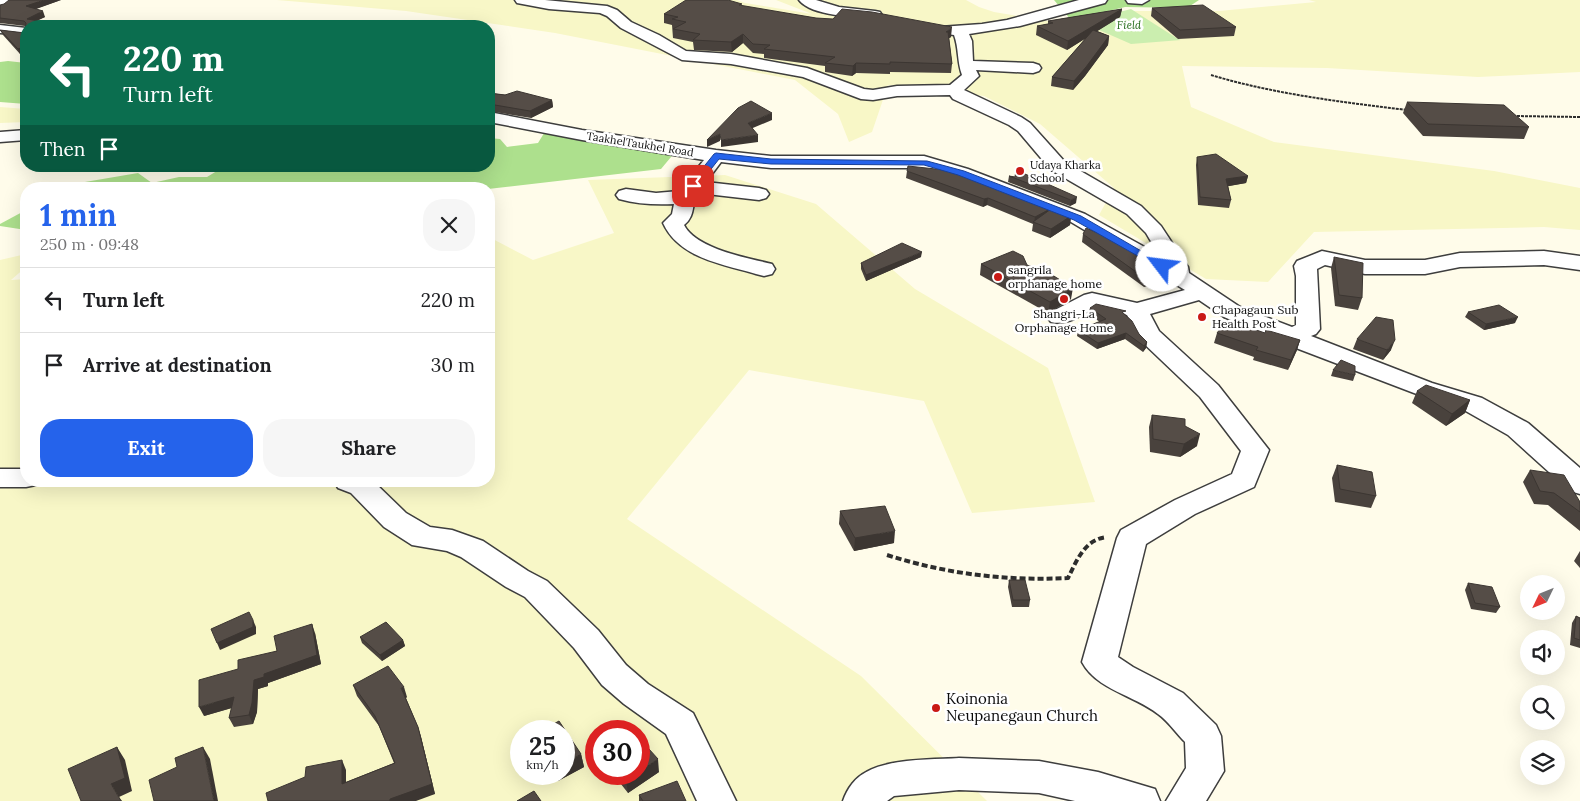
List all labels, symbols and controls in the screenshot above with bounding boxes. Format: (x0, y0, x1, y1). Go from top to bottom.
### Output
park label: Field (1117, 18, 1142, 32)
text: 220 m (123, 36, 224, 81)
icon: left (40, 40, 105, 105)
text: Turn left (123, 80, 213, 108)
street label: TaakhelTaukhel Road (585, 129, 695, 159)
icon: arrive (95, 135, 123, 163)
text: Then (40, 137, 85, 161)
place label: Udaya Kharka School (1030, 158, 1101, 185)
pin (672, 165, 714, 207)
marker: Udaya Kharka School (1014, 165, 1026, 177)
icon: arrive (679, 172, 707, 200)
text: 1 min (40, 196, 117, 234)
button: close (423, 199, 475, 251)
text: 250 m · 09:48 (40, 234, 139, 254)
position arrow (1135, 239, 1187, 291)
place label: sangrila orphanage home (1008, 262, 1102, 291)
marker: sangrila orphanage home (992, 271, 1004, 283)
icon: left (40, 286, 68, 314)
text: Turn left (83, 288, 164, 312)
text: 220 m (421, 288, 475, 312)
marker: Shangri-La Orphanage Home (1058, 293, 1070, 305)
place label: Chapagaun Sub Health Post (1212, 302, 1298, 331)
place label: Shangri-La Orphanage Home (1015, 306, 1114, 335)
marker: Chapagaun Sub Health Post (1196, 311, 1208, 323)
icon: arrive (40, 351, 68, 379)
text: Arrive at destination (83, 353, 272, 377)
text: 30 m (431, 353, 475, 377)
button: Exit (40, 419, 253, 477)
button: Share (263, 419, 475, 477)
north arrow (1520, 575, 1565, 620)
map controls (1520, 575, 1565, 785)
button: sound (1520, 630, 1565, 675)
button: search (1520, 685, 1565, 730)
place label: Koinonia Neupanegaun Church (946, 689, 1098, 725)
marker: Koinonia Neupanegaun Church (930, 702, 942, 714)
speed limit sign: 30 (585, 720, 650, 785)
text: 25 (529, 730, 556, 762)
button: layers (1520, 740, 1565, 785)
text: km/h (526, 757, 559, 772)

